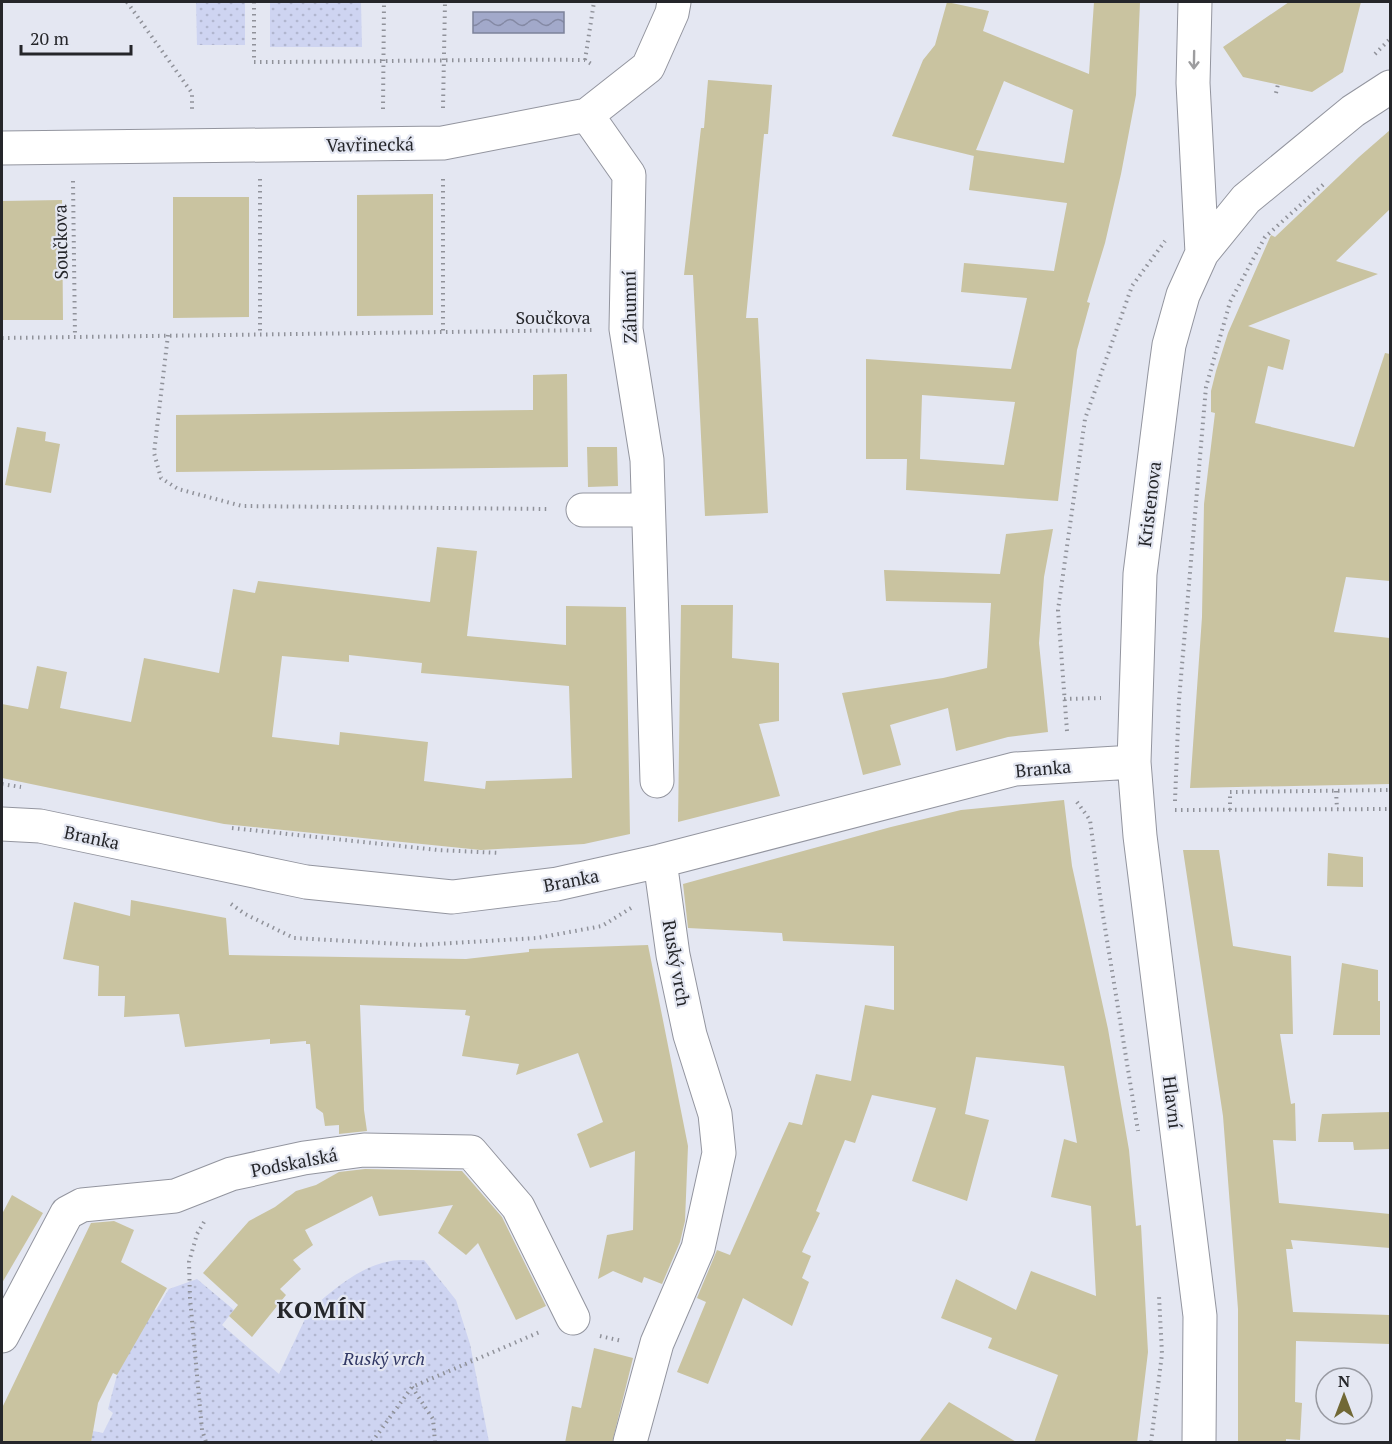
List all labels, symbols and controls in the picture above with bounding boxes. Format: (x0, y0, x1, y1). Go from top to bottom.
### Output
scale bar (21, 18, 130, 56)
text: 20 m (30, 26, 70, 50)
one-way arrow (1188, 49, 1199, 69)
street label: Vavřinecká (326, 131, 414, 157)
street label: Součkova (47, 204, 73, 280)
street label: Záhumní (616, 270, 642, 344)
street label: Součkova (515, 305, 591, 329)
street label: Kristenova (1132, 460, 1166, 548)
street label: Branka (1014, 754, 1072, 782)
street label: Branka (62, 819, 122, 855)
street label: Branka (541, 863, 601, 897)
street label: Ruský vrch (658, 918, 696, 1009)
street label: Hlavní (1158, 1074, 1188, 1130)
street label: Podskalská (249, 1142, 339, 1182)
district label: KOMÍN (276, 1293, 368, 1325)
park label: Ruský vrch (342, 1346, 425, 1370)
north arrow (1314, 1366, 1374, 1426)
text: N (1338, 1370, 1350, 1392)

